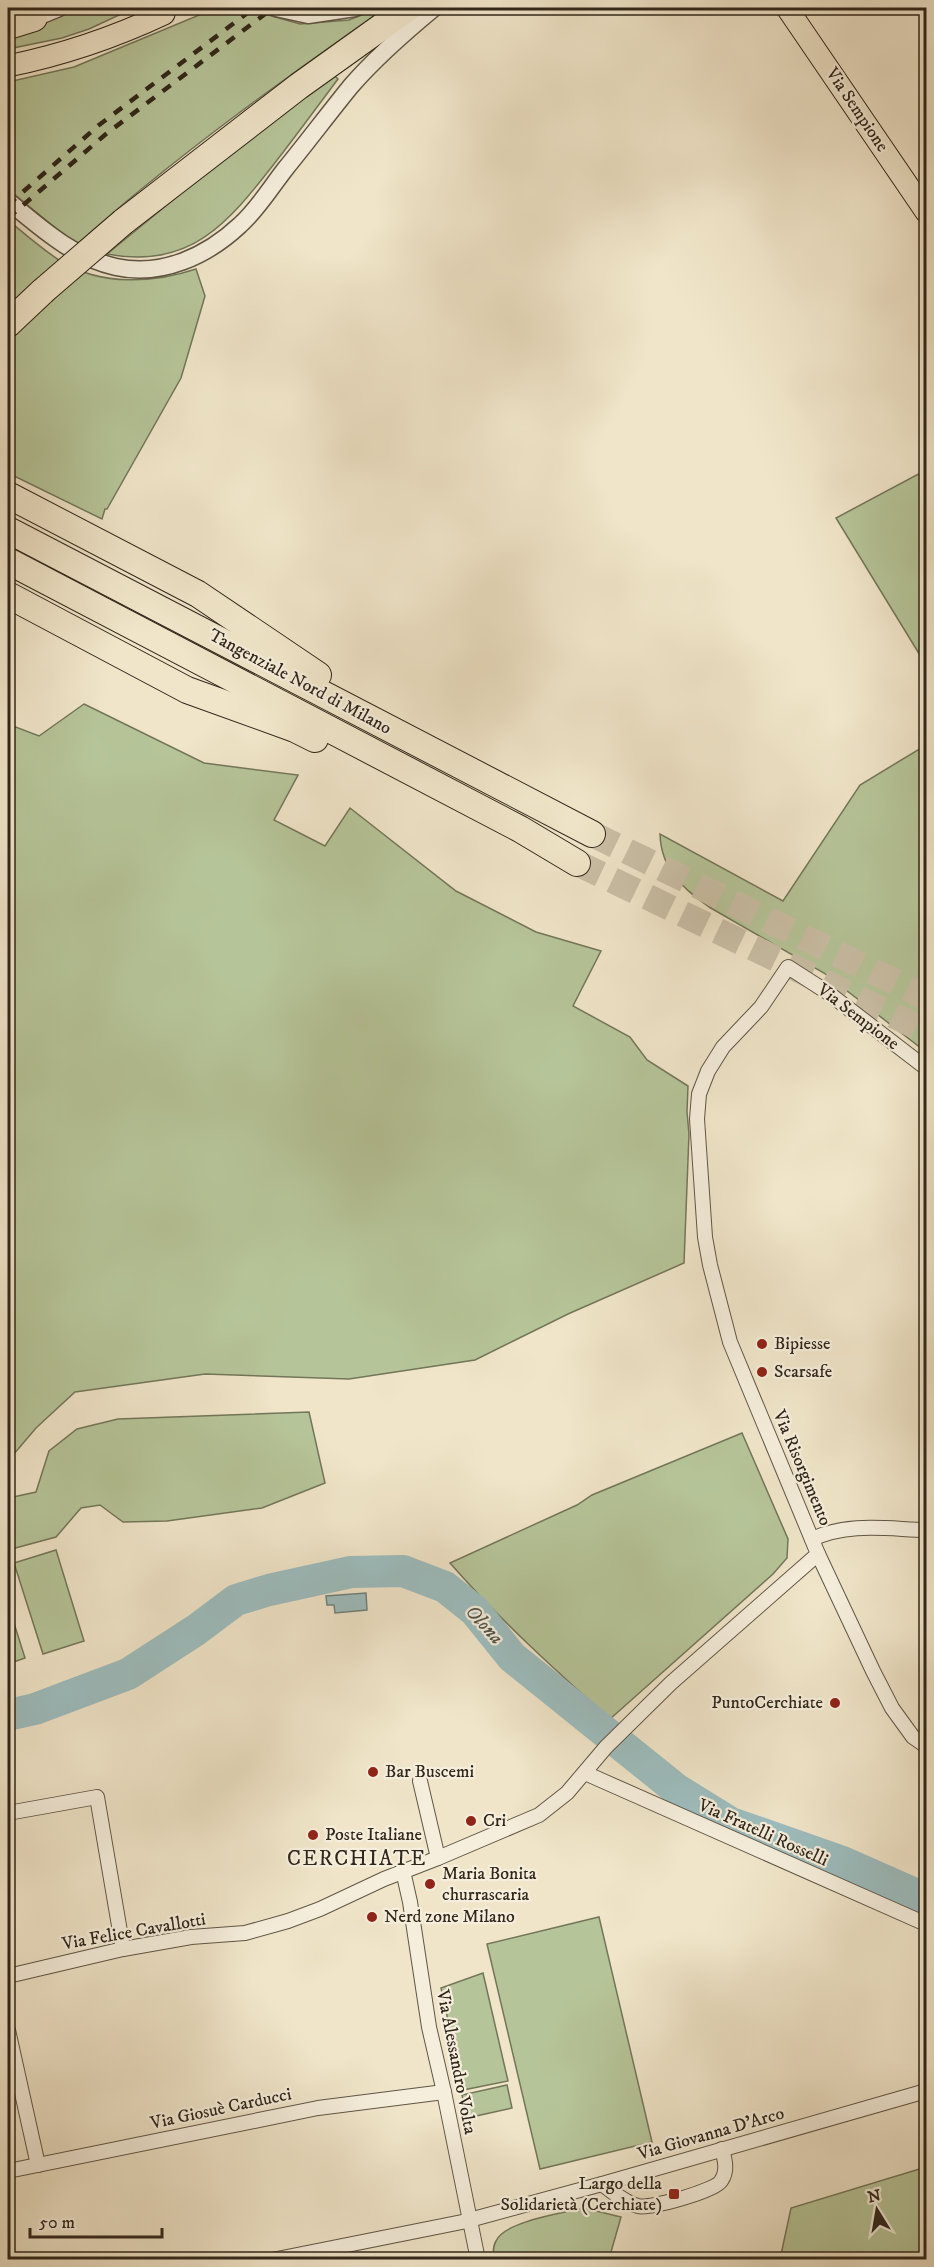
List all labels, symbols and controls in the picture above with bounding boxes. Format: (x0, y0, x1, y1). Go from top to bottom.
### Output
street label: Via Sempione (820, 63, 893, 156)
street label: Tangenziale Nord di Milano (205, 624, 395, 740)
street label: Via Sempione (812, 978, 903, 1055)
place label: Bipiesse (774, 1333, 831, 1355)
marker: Bipiesse (755, 1337, 769, 1351)
place label: Scarsafe (774, 1361, 832, 1383)
marker: Scarsafe (755, 1365, 769, 1379)
street label: Via Risorgimento (767, 1406, 836, 1529)
water label: Olona (460, 1600, 508, 1650)
place label: PuntoCerchiate (711, 1692, 823, 1714)
marker: PuntoCerchiate (828, 1696, 842, 1710)
place label: Bar Buscemi (385, 1761, 474, 1783)
marker: Bar Buscemi (366, 1765, 380, 1779)
street label: Via Fratelli Rosselli (694, 1794, 831, 1872)
place label: Cri (483, 1810, 506, 1832)
marker: Cri (464, 1814, 478, 1828)
place label: Poste Italiane (325, 1824, 422, 1846)
marker: Poste Italiane (306, 1828, 320, 1842)
district label: CERCHIATE (287, 1846, 427, 1872)
place label: Maria Bonita churrascaria (442, 1863, 537, 1906)
marker: Maria Bonita churrascaria (423, 1877, 437, 1891)
place label: Nerd zone Milano (384, 1906, 515, 1928)
street label: Via Felice Cavallotti (60, 1909, 207, 1956)
marker: Nerd zone Milano (365, 1910, 379, 1924)
street label: Via Alessandro Volta (431, 1987, 481, 2137)
street label: Via Giosuè Carducci (148, 2083, 293, 2135)
street label: Via Giovanna D'Arco (634, 2103, 787, 2166)
place label: Largo della Solidarietà (Cerchiate) (500, 2173, 662, 2216)
north arrow (847, 2180, 907, 2240)
text: N (866, 2185, 883, 2207)
marker: Largo della Solidarietà (Cerchiate) (667, 2187, 681, 2201)
scale bar (30, 2201, 162, 2239)
text: 50 m (39, 2212, 75, 2234)

